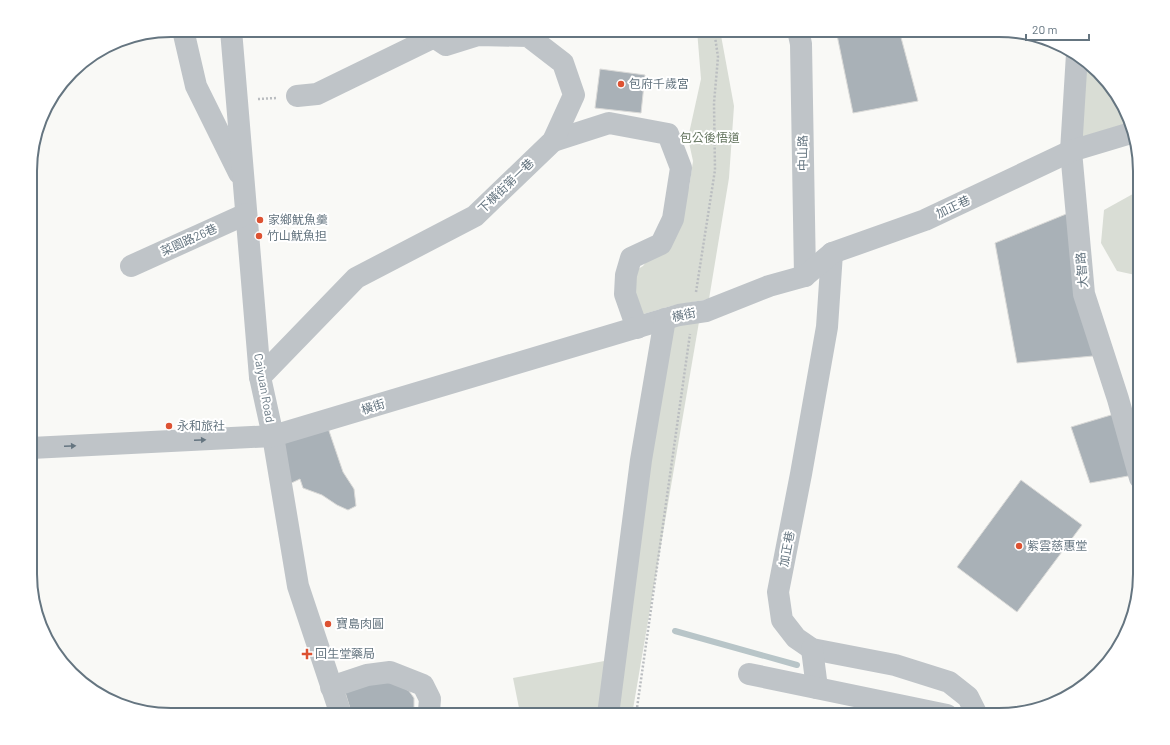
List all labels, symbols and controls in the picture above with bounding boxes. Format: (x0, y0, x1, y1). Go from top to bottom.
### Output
scale bar (1026, 16, 1089, 42)
text: 20 m (1032, 22, 1058, 36)
place label: 包府千歲宮 (629, 76, 689, 90)
marker: 包府千歲宮 (616, 79, 626, 89)
park label: 包公後悟道 (680, 130, 740, 144)
street label: 中山路 (795, 135, 809, 171)
street label: 下橫街第一巷 (475, 155, 536, 215)
street label: 加正巷 (933, 192, 972, 220)
place label: 家鄉魷魚羹 (268, 212, 328, 226)
marker: 家鄉魷魚羹 (255, 215, 265, 225)
street label: 菜園路26巷 (158, 220, 219, 258)
place label: 竹山魷魚担 (267, 228, 327, 242)
marker: 竹山魷魚担 (254, 231, 264, 241)
street label: 大智路 (1072, 252, 1090, 289)
street label: 橫街 (671, 305, 697, 323)
street label: Caiyuan Road (252, 352, 278, 423)
street label: 橫街 (359, 396, 386, 416)
place label: 永和旅社 (177, 418, 225, 432)
marker: 永和旅社 (164, 421, 174, 431)
one-way arrow (194, 437, 207, 443)
one-way arrow (64, 443, 76, 450)
street label: 加正巷 (776, 530, 796, 568)
place label: 紫雲慈惠堂 (1027, 538, 1087, 552)
marker: 紫雲慈惠堂 (1014, 541, 1024, 551)
place label: 寶島肉圓 (336, 616, 384, 630)
marker: 寶島肉圓 (323, 619, 333, 629)
place label: 回生堂藥局 (315, 646, 375, 660)
marker: 回生堂藥局 (302, 649, 312, 659)

